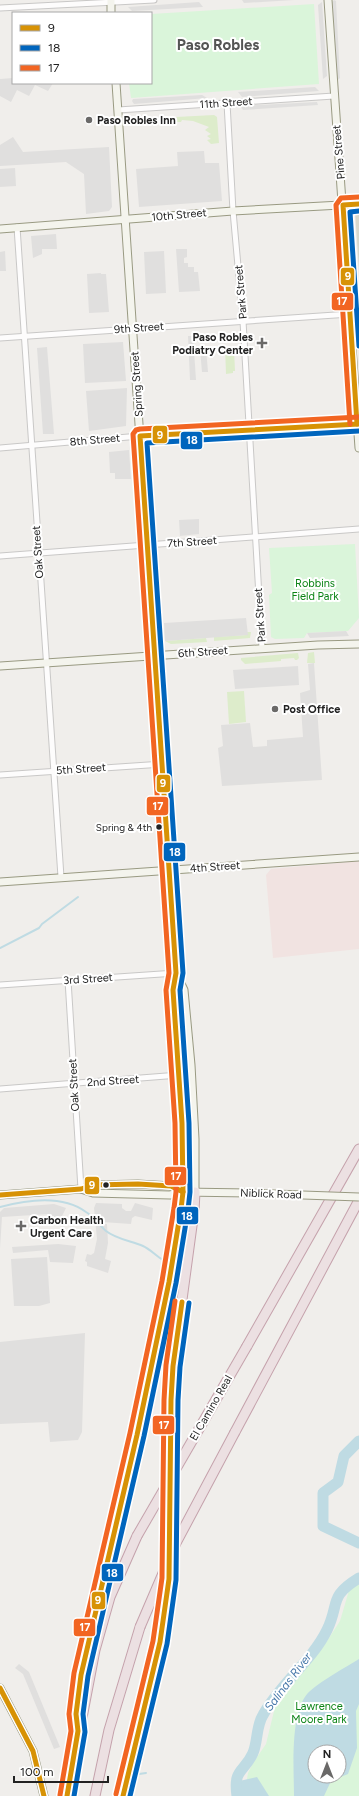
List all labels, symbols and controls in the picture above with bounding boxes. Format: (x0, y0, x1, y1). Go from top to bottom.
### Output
legend (12, 12, 152, 84)
text: 9 (48, 21, 55, 35)
district label: Paso Robles (177, 36, 259, 54)
text: 18 (48, 41, 60, 55)
text: 17 (48, 61, 60, 75)
street label: 11th Street (199, 95, 253, 111)
place label: Paso Robles Inn (97, 114, 176, 127)
marker: Paso Robles Inn (84, 115, 94, 125)
street label: Pine Street (330, 124, 348, 180)
street label: 10th Street (151, 206, 207, 224)
street label: Park Street (232, 264, 250, 320)
line badge: 9 (340, 267, 355, 286)
text: 9 (345, 270, 351, 283)
line badge: 17 (331, 292, 354, 311)
text: 17 (337, 295, 347, 308)
street label: 9th Street (114, 320, 164, 336)
place label: Paso Robles Podiatry Center (172, 331, 254, 357)
marker: Paso Robles Podiatry Center (256, 337, 268, 349)
street label: Spring Street (128, 351, 146, 417)
line badge: 9 (152, 425, 168, 444)
text: 9 (157, 429, 163, 442)
street label: 8th Street (69, 431, 121, 449)
line badge: 18 (180, 431, 203, 450)
text: 18 (186, 434, 198, 447)
street label: Oak Street (30, 525, 46, 579)
street label: 7th Street (167, 534, 217, 550)
park label: Robbins Field Park (291, 577, 339, 603)
street label: Park Street (252, 587, 268, 643)
street label: 6th Street (178, 644, 228, 660)
place label: Post Office (283, 703, 340, 716)
marker: Post Office (270, 704, 280, 714)
street label: 5th Street (56, 761, 106, 777)
line badge: 9 (156, 774, 171, 793)
text: 9 (160, 777, 166, 790)
line badge: 17 (146, 796, 169, 816)
text: 17 (153, 800, 163, 813)
place label: Spring & 4th (96, 821, 152, 834)
marker: Spring & 4th (154, 822, 164, 832)
line badge: 18 (163, 842, 186, 862)
text: 18 (169, 846, 181, 859)
street label: 4th Street (189, 859, 241, 875)
street label: 3rd Street (63, 971, 113, 987)
street label: Oak Street (66, 1058, 82, 1112)
street label: 2nd Street (86, 1073, 140, 1089)
line badge: 17 (164, 1166, 187, 1186)
text: 17 (171, 1170, 181, 1183)
line badge: 9 (84, 1176, 100, 1195)
text: 9 (89, 1179, 95, 1192)
unlabelled marker (101, 1180, 111, 1190)
street label: Niblick Road (240, 1186, 302, 1202)
line badge: 18 (176, 1206, 199, 1225)
text: 18 (181, 1210, 193, 1223)
place label: Carbon Health Urgent Care (30, 1214, 103, 1240)
marker: Carbon Health Urgent Care (15, 1220, 27, 1232)
street label: El Camino Real (187, 1373, 235, 1443)
line badge: 17 (152, 1415, 175, 1435)
text: 17 (159, 1419, 169, 1432)
line badge: 18 (101, 1563, 124, 1582)
text: 18 (106, 1567, 118, 1580)
line badge: 9 (91, 1591, 106, 1610)
text: 9 (95, 1594, 101, 1607)
line badge: 17 (73, 1618, 96, 1637)
text: 17 (80, 1621, 90, 1634)
water label: Salinas River (262, 1649, 315, 1714)
park label: Lawrence Moore Park (291, 1700, 347, 1726)
north arrow (307, 1744, 347, 1784)
text: N (323, 1748, 331, 1761)
scale bar (14, 1758, 108, 1784)
text: 100 m (20, 1765, 54, 1779)

